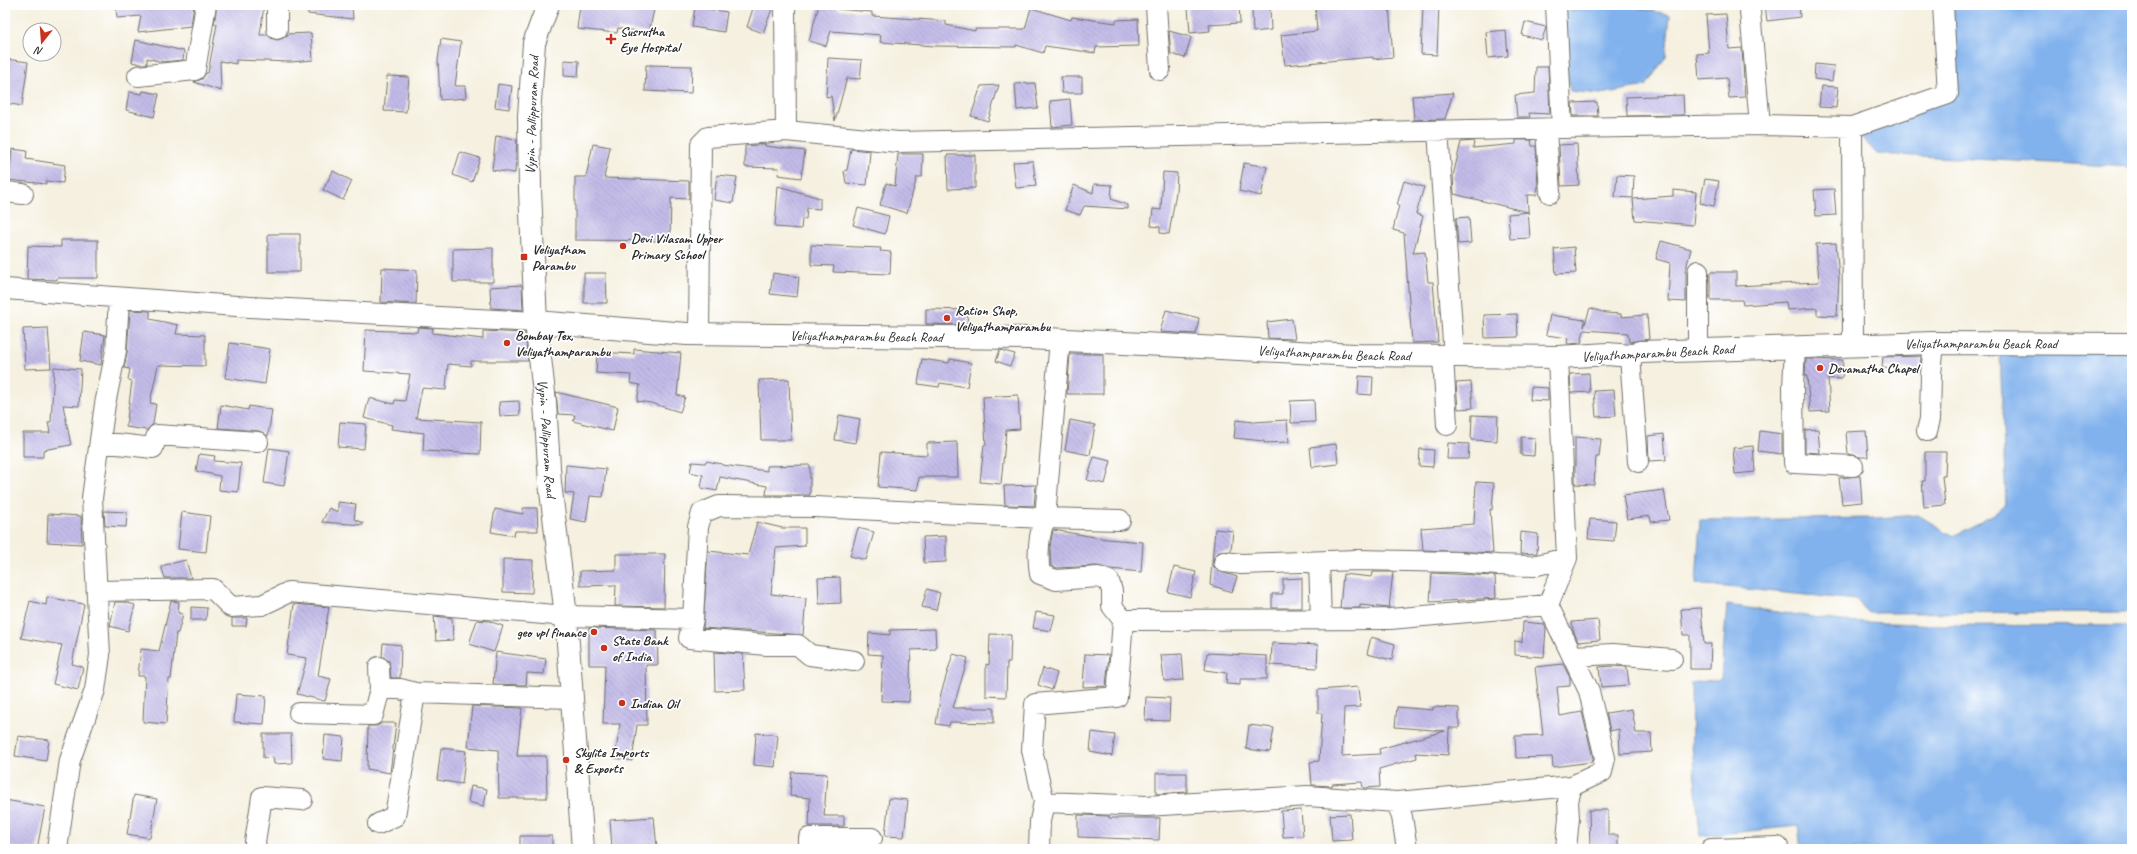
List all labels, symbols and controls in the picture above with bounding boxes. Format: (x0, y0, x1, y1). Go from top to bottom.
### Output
north arrow (22, 22, 62, 62)
place label: Susrutha Eye Hospital (620, 23, 682, 56)
marker: Susrutha Eye Hospital (605, 33, 617, 45)
text: N (32, 43, 44, 59)
street label: Vypin - Pallippuram Road (521, 53, 543, 174)
place label: Devi Vilasam Upper Primary School (631, 230, 724, 263)
place label: Veliyatham Parambu (532, 241, 587, 274)
marker: Devi Vilasam Upper Primary School (618, 241, 628, 251)
marker: Veliyatham Parambu (519, 252, 529, 262)
place label: Ration Shop, Veliyathamparambu (955, 302, 1052, 335)
marker: Ration Shop, Veliyathamparambu (942, 313, 952, 323)
place label: Bombay Tex, Veliyathamparambu (515, 327, 612, 360)
street label: Veliyathamparambu Beach Road (790, 327, 946, 346)
street label: Veliyathamparambu Beach Road (1904, 334, 2060, 352)
marker: Bombay Tex, Veliyathamparambu (502, 338, 512, 348)
street label: Veliyathamparambu Beach Road (1581, 340, 1737, 365)
street label: Veliyathamparambu Beach Road (1257, 341, 1413, 364)
place label: Devamatha Chapel (1828, 360, 1922, 377)
marker: Devamatha Chapel (1815, 363, 1825, 373)
street label: Vypin - Pallippuram Road (534, 379, 561, 501)
place label: geo vpl finance (517, 624, 587, 641)
marker: geo vpl finance (589, 627, 599, 637)
place label: State Bank of India (612, 632, 669, 665)
marker: State Bank of India (599, 643, 609, 653)
place label: Indian Oil (630, 695, 682, 712)
marker: Indian Oil (617, 698, 627, 708)
place label: Skylite Imports & Exports (574, 744, 650, 777)
marker: Skylite Imports & Exports (561, 755, 571, 765)

